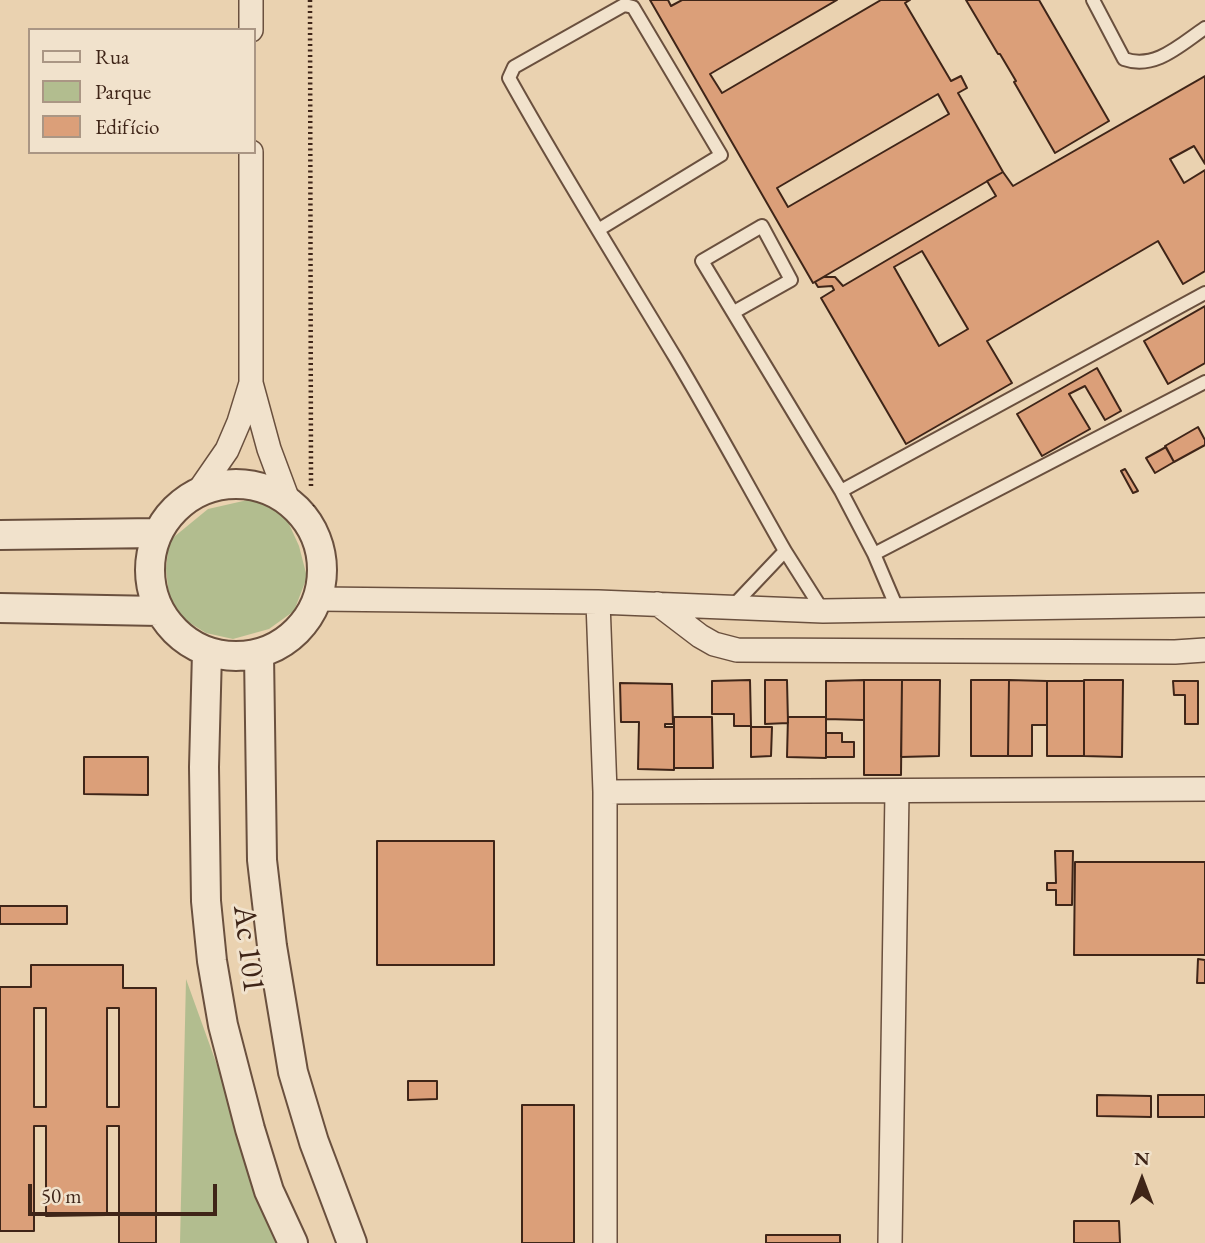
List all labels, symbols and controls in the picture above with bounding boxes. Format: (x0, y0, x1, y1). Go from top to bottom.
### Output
legend (28, 28, 256, 154)
text: Rua (95, 43, 129, 70)
text: Parque (95, 78, 151, 105)
text: Edifício (95, 113, 159, 140)
street label: Ac 101 (224, 903, 272, 995)
north arrow (1107, 1145, 1177, 1215)
text: N (1134, 1146, 1150, 1171)
scale bar (32, 1170, 220, 1214)
text: 50 m (41, 1182, 82, 1209)

